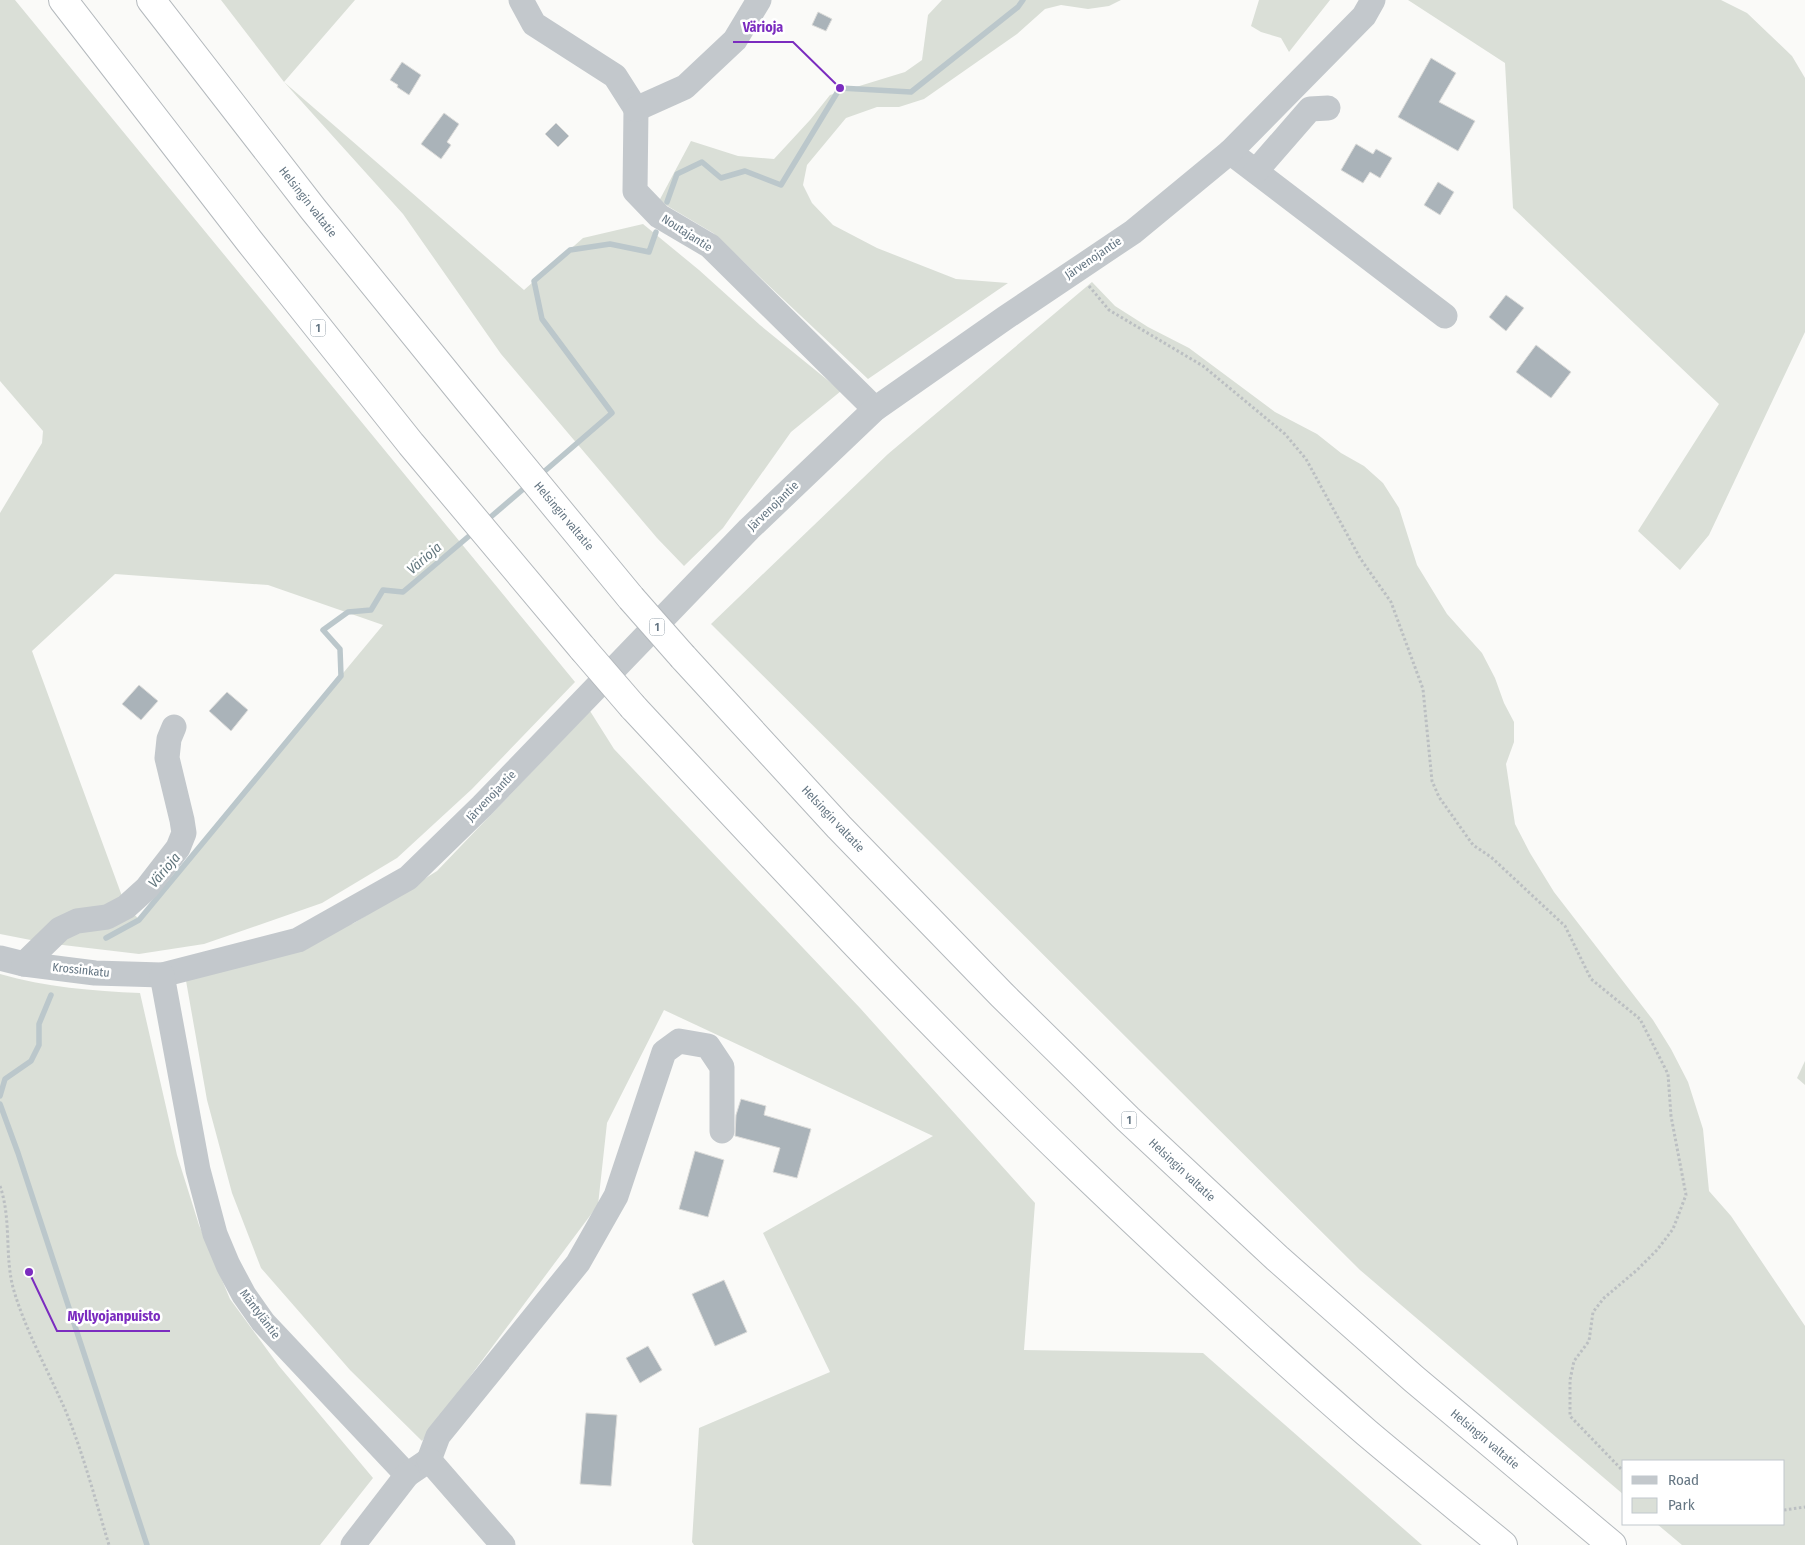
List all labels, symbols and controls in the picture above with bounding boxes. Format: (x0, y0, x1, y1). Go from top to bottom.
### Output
callout: Värioja (733, 13, 793, 42)
text: Värioja (742, 19, 783, 36)
street label: Helsingin valtatie (276, 164, 340, 240)
street label: Noutajantie (659, 211, 715, 255)
street label: Järvenojantie (1062, 234, 1124, 282)
road number: 1 (310, 319, 326, 336)
street label: Järvenojantie (745, 478, 801, 534)
street label: Helsingin valtatie (531, 479, 597, 553)
water label: Värioja (403, 539, 445, 578)
road number: 1 (650, 618, 664, 636)
street label: Järvenojantie (463, 768, 519, 824)
street label: Helsingin valtatie (799, 783, 867, 855)
water label: Värioja (145, 849, 184, 891)
street label: Krossinkatu (52, 960, 110, 980)
road number: 1 (1122, 1112, 1136, 1128)
street label: Helsingin valtatie (1146, 1136, 1218, 1204)
street label: Mäntyläntie (237, 1287, 283, 1341)
callout: Myllyojanpuisto (57, 1302, 170, 1331)
text: Myllyojanpuisto (68, 1308, 161, 1325)
street label: Helsingin valtatie (1448, 1406, 1522, 1472)
legend (1622, 1460, 1785, 1525)
text: Road (1668, 1471, 1699, 1489)
text: Park (1668, 1496, 1695, 1514)

